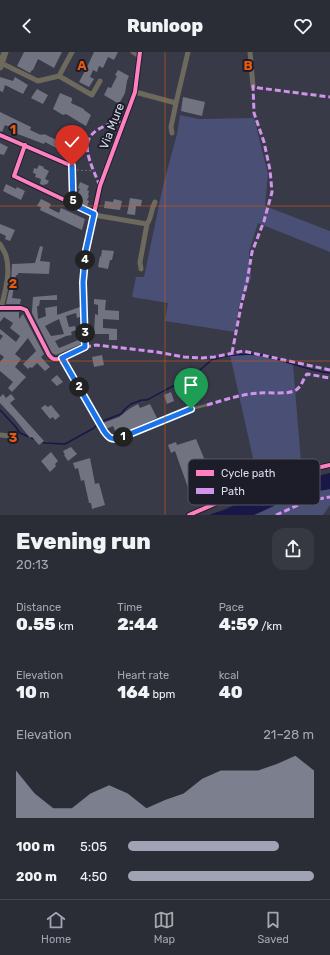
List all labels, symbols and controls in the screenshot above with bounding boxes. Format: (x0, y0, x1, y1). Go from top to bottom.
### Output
icon: back (16, 15, 38, 37)
text: Runloop (127, 15, 203, 37)
icon: heart (292, 15, 314, 37)
text: A (77, 58, 87, 73)
text: B (243, 58, 253, 73)
street label: Via Mure (97, 101, 127, 151)
text: 1 (10, 122, 16, 137)
pin (55, 125, 89, 166)
icon: check (61, 131, 83, 153)
pin: 5 (63, 191, 83, 211)
text: 5 (69, 194, 77, 207)
pin: 4 (75, 250, 95, 270)
text: 4 (81, 253, 89, 266)
text: 2 (9, 276, 17, 291)
pin: 3 (75, 323, 95, 343)
text: 3 (81, 326, 89, 339)
pin (174, 368, 208, 409)
icon: arrive (180, 374, 202, 396)
pin: 2 (69, 377, 89, 397)
text: 2 (75, 380, 83, 393)
pin: 1 (113, 427, 133, 447)
text: 3 (9, 430, 18, 445)
text: 1 (120, 430, 126, 443)
legend (188, 459, 320, 505)
text: Cycle path (221, 467, 275, 480)
text: Path (221, 485, 245, 498)
text: Evening run (16, 528, 151, 555)
button: share (272, 528, 314, 570)
text: 20:13 (16, 557, 49, 572)
text: Distance (16, 601, 61, 614)
text: Time (117, 601, 142, 614)
text: Pace (219, 601, 244, 614)
text: 0.55 (16, 614, 56, 634)
text: 2:44 (117, 614, 158, 634)
text: 4:59 (219, 614, 259, 634)
text: km (56, 620, 74, 633)
text: /km (259, 620, 282, 633)
text: Elevation (16, 669, 63, 682)
text: Heart rate (117, 669, 169, 682)
text: kcal (219, 669, 239, 682)
text: 10 (16, 682, 37, 702)
text: 164 (117, 682, 150, 702)
text: 40 (219, 682, 243, 702)
text: m (37, 688, 49, 701)
text: bpm (150, 688, 175, 701)
text: Elevation (16, 727, 72, 742)
text: 21–28 m (263, 727, 314, 742)
text: 100 m (16, 839, 55, 854)
text: 5:05 (80, 839, 107, 854)
text: 200 m (16, 869, 57, 884)
text: 4:50 (80, 869, 107, 884)
tab: Home (41, 909, 71, 946)
tab: Map (153, 909, 175, 946)
tab: Saved (258, 909, 289, 946)

